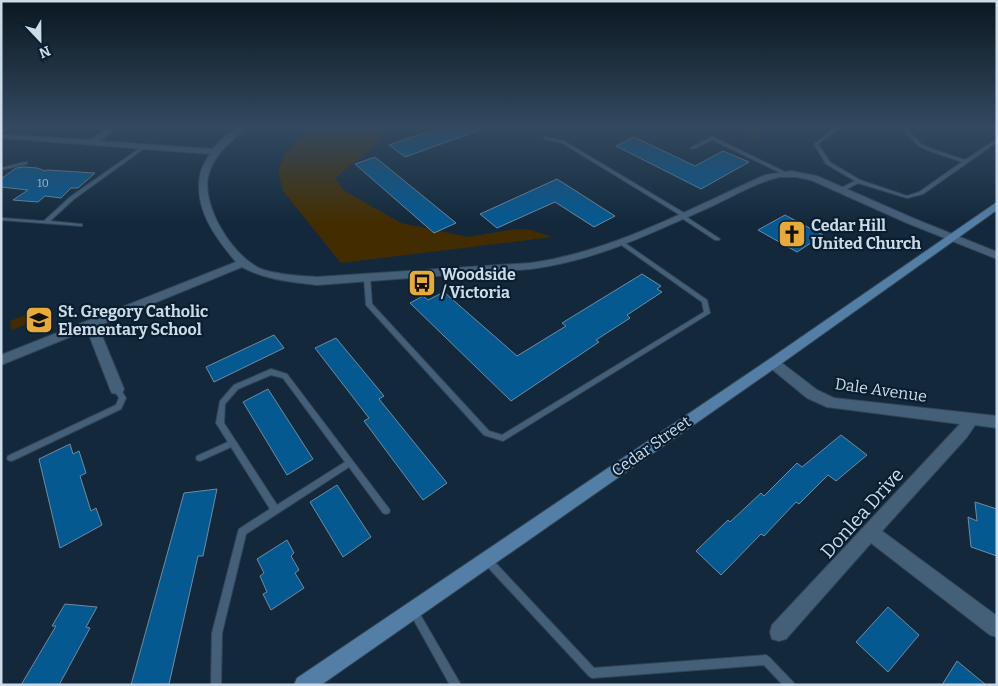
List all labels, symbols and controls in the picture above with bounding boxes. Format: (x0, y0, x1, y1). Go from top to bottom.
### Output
north arrow (15, 15, 65, 65)
text: N (36, 42, 53, 62)
house number: 10 (37, 177, 49, 190)
place label: Cedar Hill United Church (811, 216, 921, 253)
church icon: Cedar Hill United Church (777, 219, 807, 249)
place label: Woodside / Victoria (440, 265, 516, 302)
bus stop icon: Woodside / Victoria (407, 268, 437, 298)
place label: St. Gregory Catholic Elementary School (58, 302, 208, 339)
school or university icon: St. Gregory Catholic Elementary School (24, 305, 54, 335)
street label: Dale Avenue (834, 374, 928, 406)
street label: Cedar Street (608, 412, 694, 480)
street label: Donlea Drive (816, 463, 908, 563)

